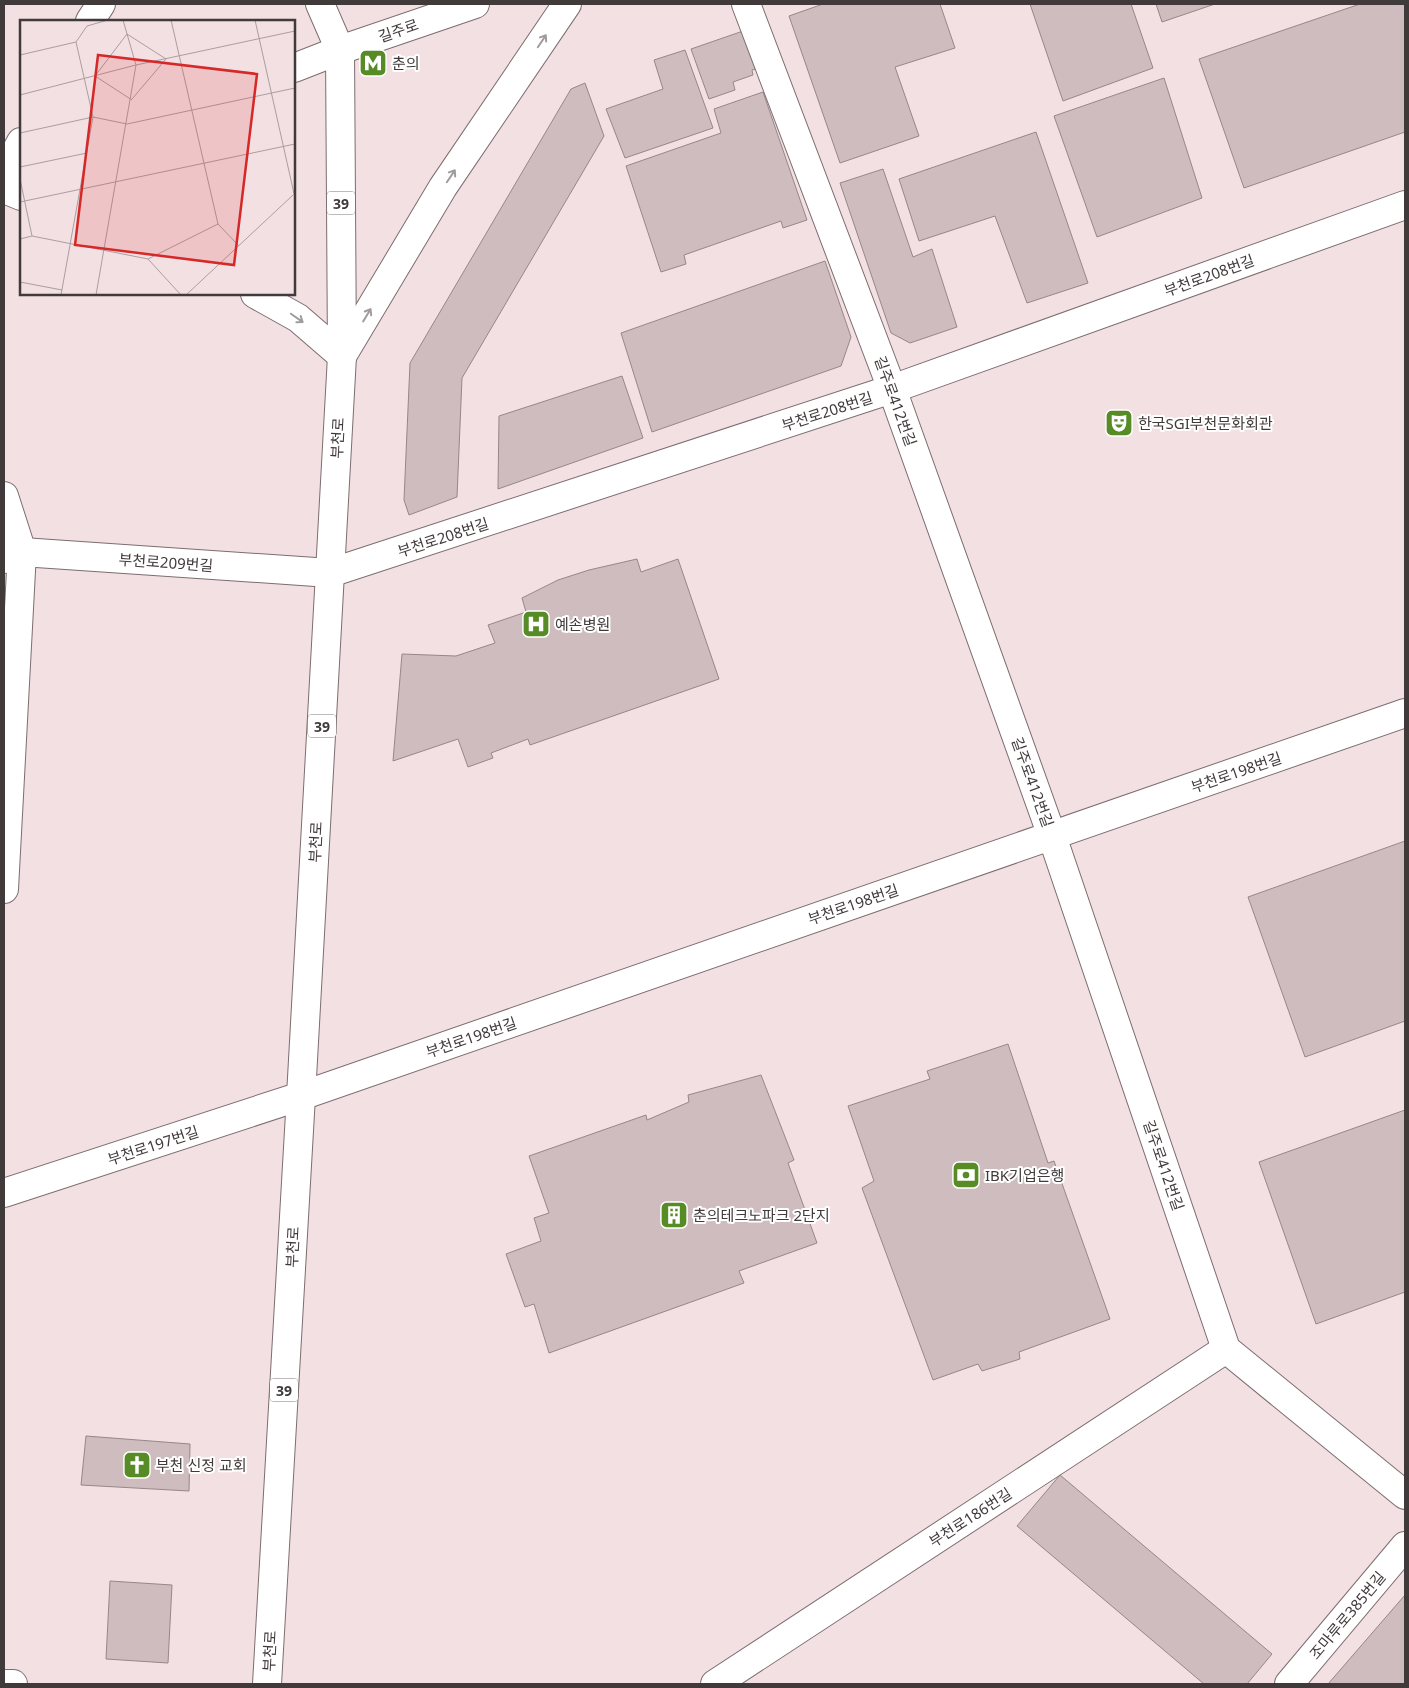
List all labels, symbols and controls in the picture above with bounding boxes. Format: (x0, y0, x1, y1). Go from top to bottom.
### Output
street label: 길주로 (375, 14, 421, 46)
inset map (20, 20, 295, 295)
one-way arrow (537, 34, 547, 48)
metro station icon: 춘의 (358, 48, 388, 78)
place label: 춘의 (392, 53, 420, 73)
one-way arrow (446, 169, 456, 183)
road number: 39 (327, 192, 355, 214)
street label: 부천로208번길 (1161, 249, 1257, 301)
one-way arrow (362, 308, 372, 322)
one-way arrow (290, 313, 304, 323)
street label: 길주로412번길 (870, 353, 922, 449)
street label: 부천로208번길 (779, 387, 875, 435)
theatre icon: 한국SGI부천문화회관 (1104, 408, 1134, 438)
place label: 한국SGI부천문화회관 (1138, 413, 1273, 433)
street label: 부천로 (326, 417, 348, 459)
street label: 부천로208번길 (395, 513, 491, 561)
street label: 부천로209번길 (118, 549, 214, 575)
hospital icon: 예손병원 (521, 609, 551, 639)
place label: 예손병원 (555, 614, 610, 634)
road number: 39 (308, 714, 336, 738)
street label: 길주로412번길 (1007, 734, 1059, 830)
street label: 부천로198번길 (1188, 747, 1284, 797)
street label: 부천로 (304, 821, 326, 863)
street label: 부천로198번길 (805, 879, 901, 929)
street label: 부천로198번길 (423, 1012, 519, 1062)
street label: 길주로412번길 (1139, 1117, 1189, 1213)
street label: 부천로197번길 (105, 1121, 201, 1169)
bank icon: IBK기업은행 (951, 1160, 981, 1190)
place label: IBK기업은행 (985, 1165, 1064, 1185)
building icon: 춘의테크노파크 2단지 (659, 1200, 689, 1230)
place label: 춘의테크노파크 2단지 (693, 1205, 830, 1225)
street label: 부천로 (281, 1226, 303, 1268)
road number: 39 (270, 1378, 298, 1402)
church icon: 부천 신정 교회 (122, 1450, 152, 1480)
place label: 부천 신정 교회 (156, 1455, 247, 1475)
street label: 부천로186번길 (925, 1483, 1015, 1551)
street label: 조마루로385번길 (1304, 1567, 1390, 1663)
street label: 부천로 (258, 1630, 280, 1672)

